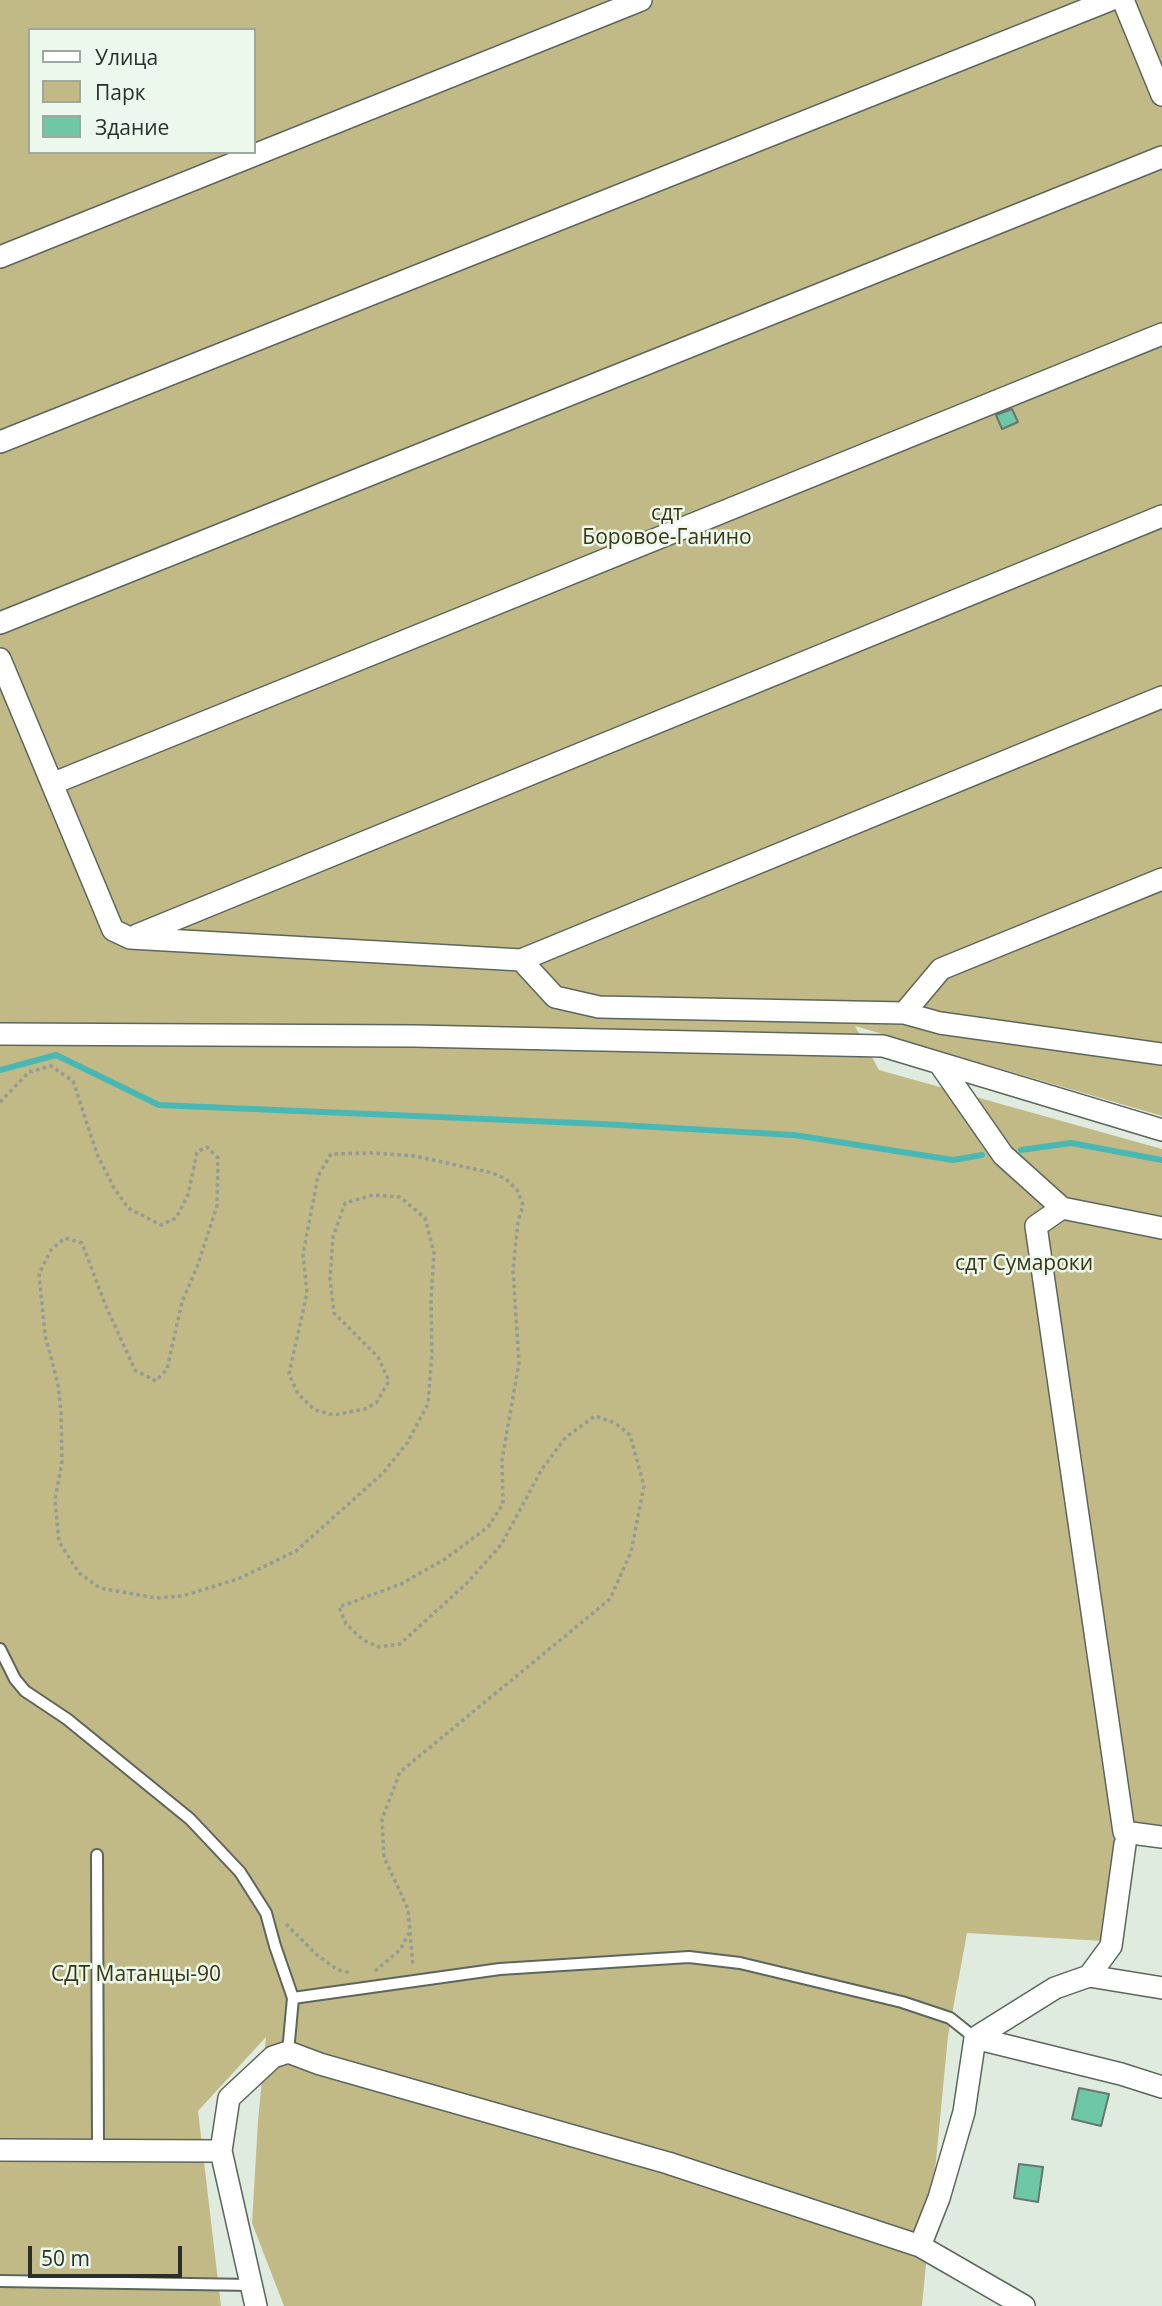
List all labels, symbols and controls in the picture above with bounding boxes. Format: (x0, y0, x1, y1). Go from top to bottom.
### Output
legend (28, 28, 256, 154)
text: Улица (95, 43, 158, 71)
text: Парк (95, 78, 146, 106)
text: Здание (95, 113, 169, 141)
park label: сдт Боровое-Ганино (582, 501, 752, 551)
park label: сдт Сумароки (955, 1251, 1093, 1277)
park label: СДТ Матанцы-90 (51, 1962, 221, 1988)
scale bar (32, 2232, 186, 2276)
text: 50 m (41, 2244, 90, 2272)

